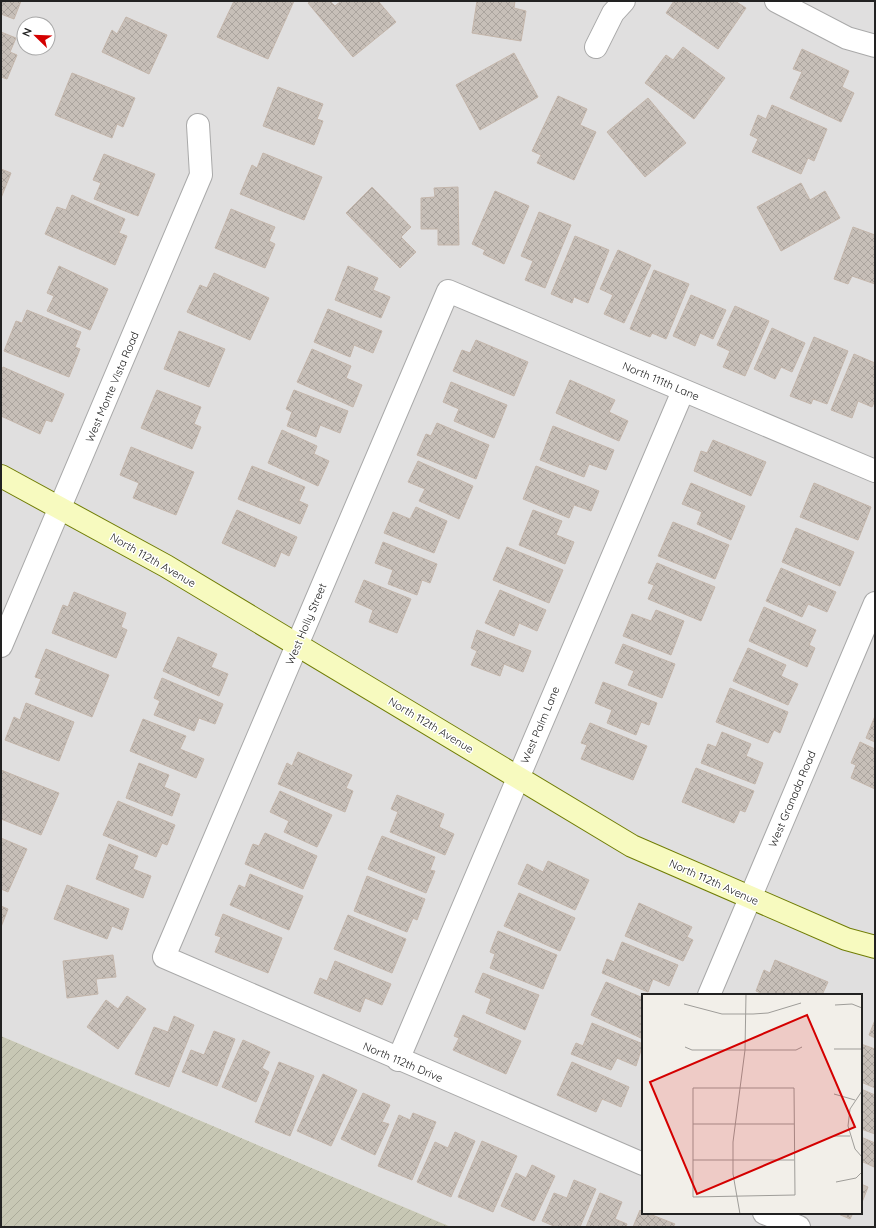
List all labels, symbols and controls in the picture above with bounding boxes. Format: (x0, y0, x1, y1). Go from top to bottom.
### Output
north arrow (16, 16, 56, 56)
text: N (19, 26, 35, 39)
street label: West Monte Vista Road (82, 329, 142, 445)
street label: North 111th Lane (620, 359, 702, 403)
street label: North 112th Avenue (108, 530, 198, 590)
street label: West Holly Street (282, 581, 330, 667)
street label: West Palm Lane (517, 684, 563, 766)
street label: North 112th Avenue (386, 694, 476, 756)
street label: West Granada Road (765, 749, 819, 849)
street label: North 112th Avenue (667, 856, 761, 908)
inset map (642, 994, 862, 1214)
street label: North 112th Drive (361, 1039, 445, 1085)

